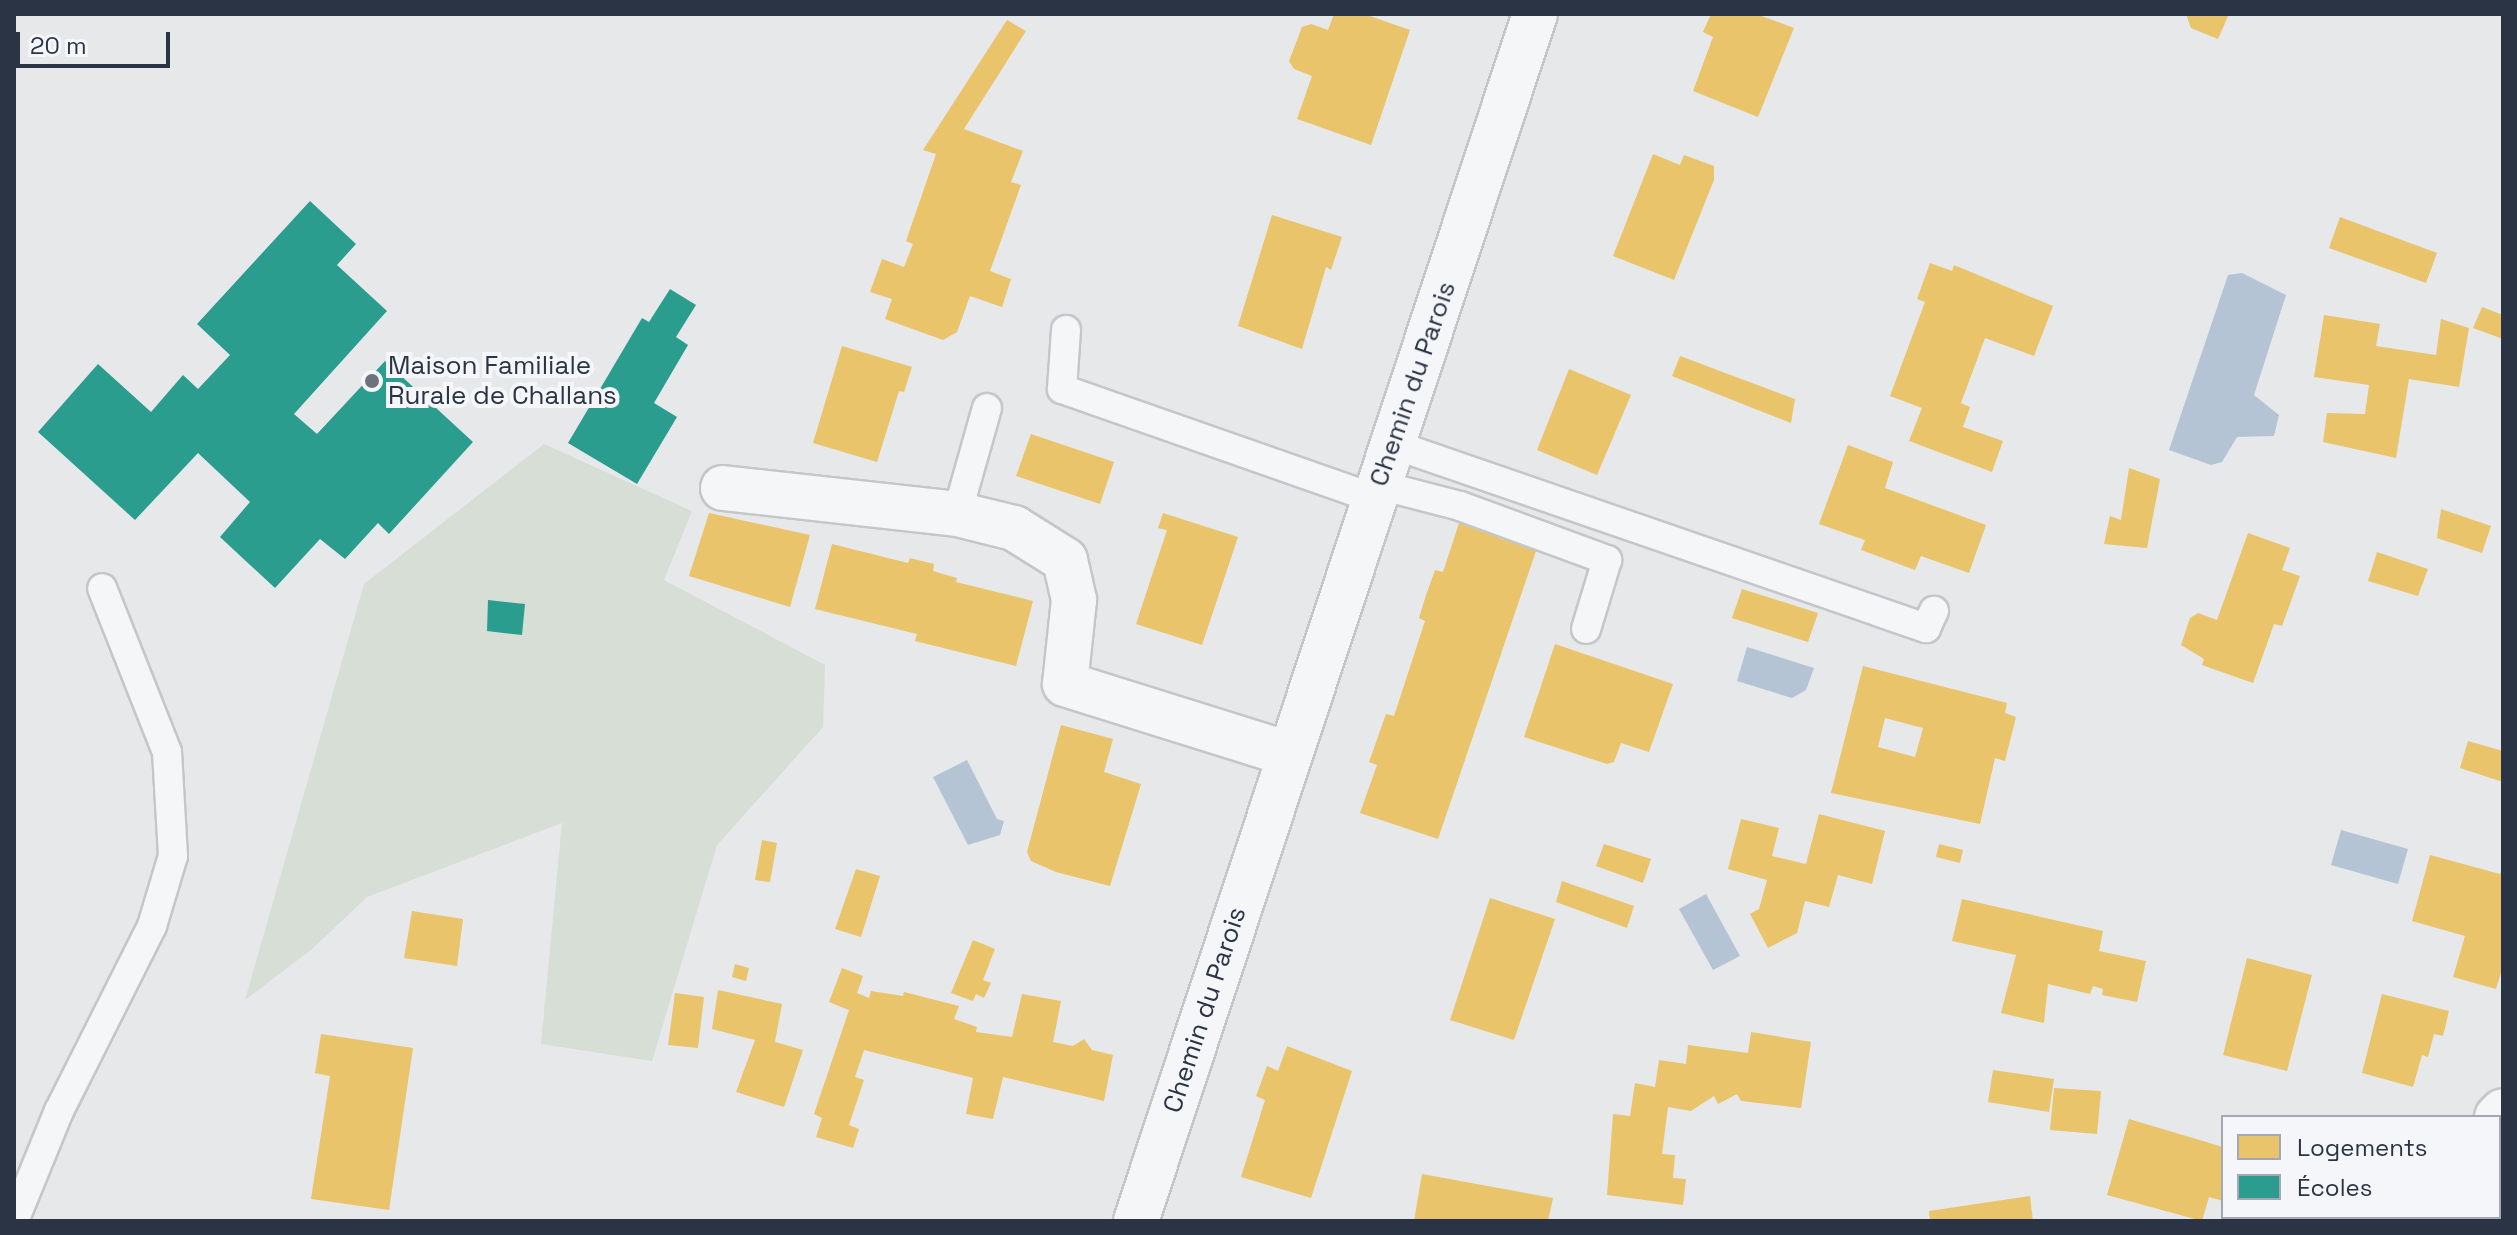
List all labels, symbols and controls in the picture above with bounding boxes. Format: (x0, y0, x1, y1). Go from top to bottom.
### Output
scale bar (20, 16, 174, 66)
text: 20 m (30, 30, 87, 61)
street label: Chemin du Parois (1363, 278, 1463, 490)
place label: Maison Familiale Rurale de Challans (388, 350, 617, 412)
marker: Maison Familiale Rurale de Challans (363, 372, 381, 390)
street label: Chemin du Parois (1157, 903, 1253, 1117)
legend (2221, 1115, 2501, 1219)
text: Logements (2297, 1132, 2427, 1163)
text: Écoles (2297, 1172, 2372, 1203)

